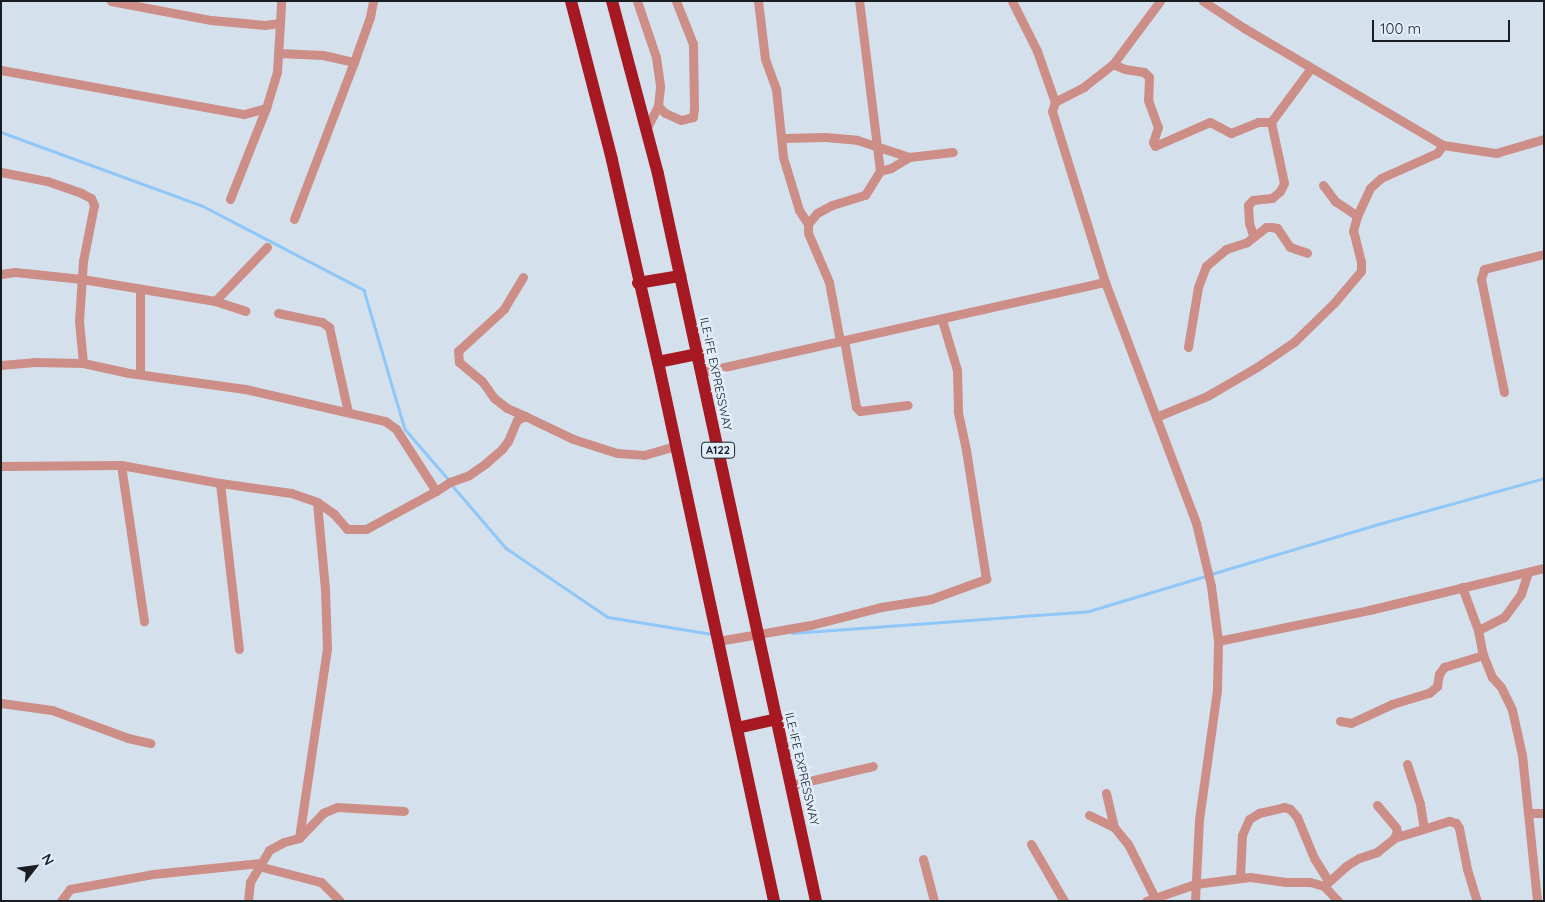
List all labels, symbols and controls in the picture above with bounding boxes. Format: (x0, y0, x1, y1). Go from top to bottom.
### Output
scale bar (1375, 10, 1512, 42)
text: 100 m (1380, 19, 1421, 38)
street label: ILE-IFE EXPRESSWAY (697, 316, 735, 432)
road number: A122 (700, 442, 736, 458)
street label: ILE-IFE EXPRESSWAY (782, 711, 822, 827)
north arrow (10, 842, 60, 892)
text: N (38, 851, 58, 868)

